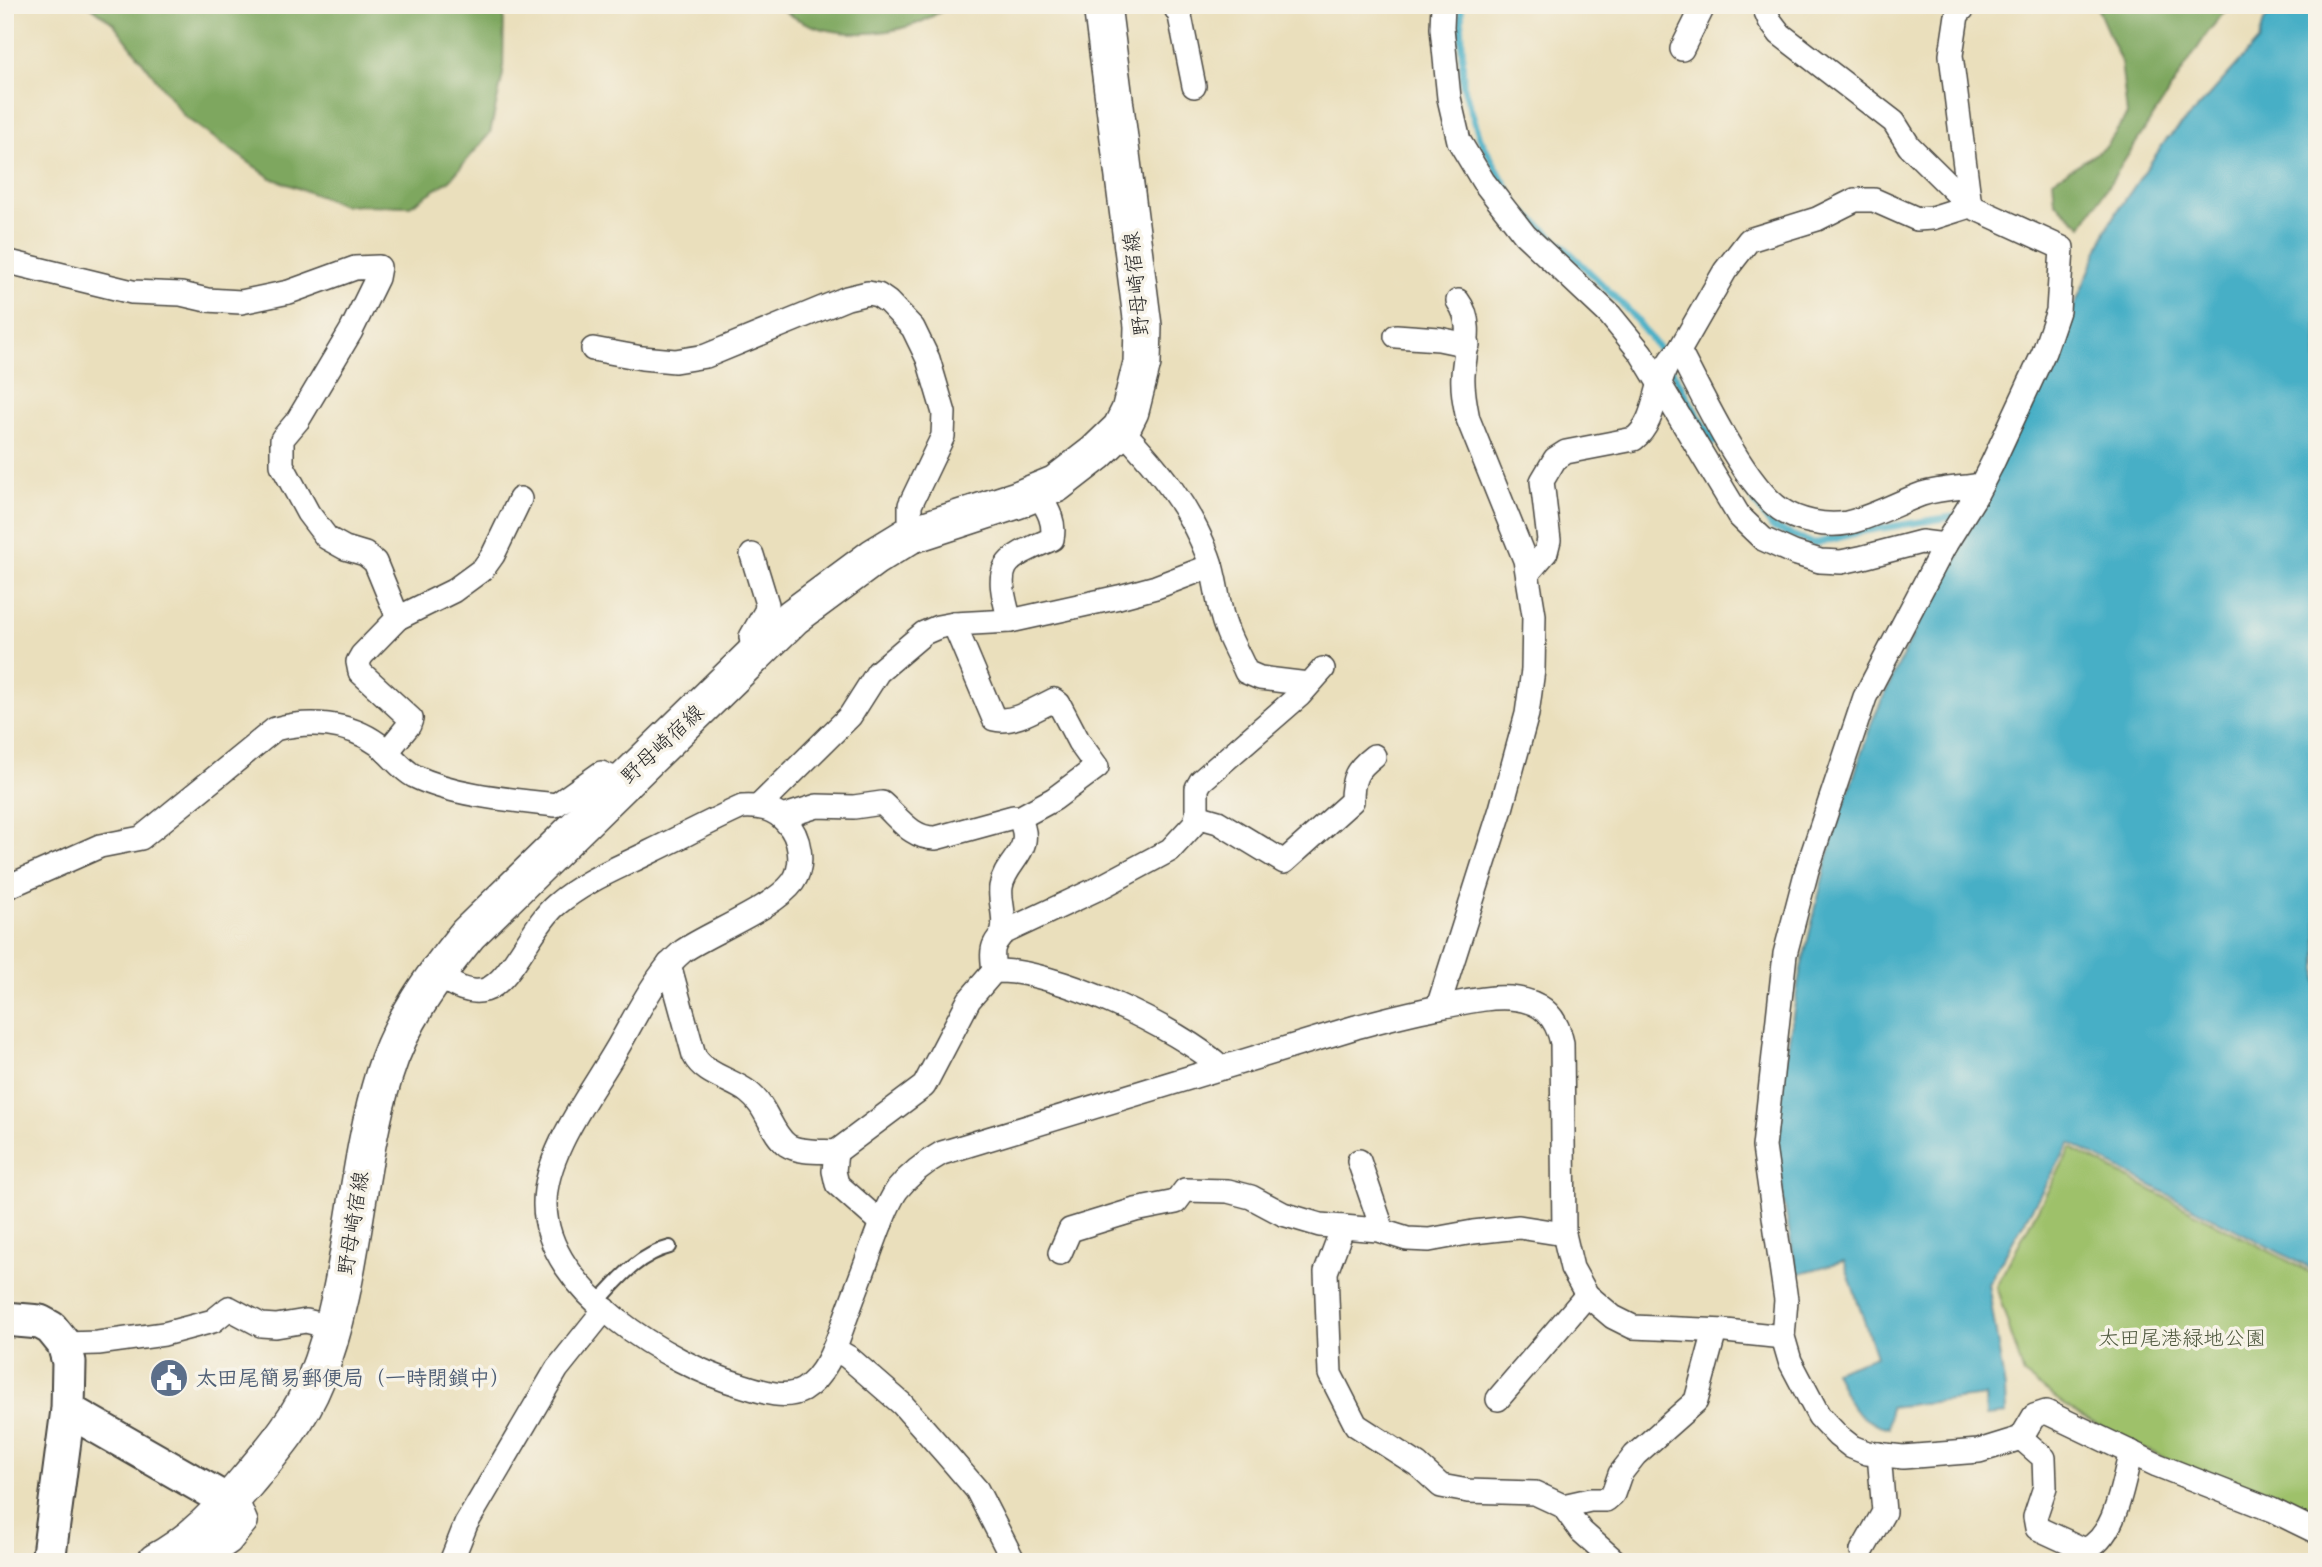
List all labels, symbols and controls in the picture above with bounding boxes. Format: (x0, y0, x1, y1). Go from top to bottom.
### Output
street label: 野母崎宿線 (1117, 230, 1156, 338)
street label: 野母崎宿線 (614, 698, 711, 791)
street label: 野母崎宿線 (331, 1169, 376, 1277)
park label: 太田尾港緑地公園 (2098, 1324, 2266, 1353)
public building icon: 太田尾簡易郵便局（一時閉鎖中） (148, 1357, 190, 1399)
place label: 太田尾簡易郵便局（一時閉鎖中） (196, 1364, 511, 1393)

